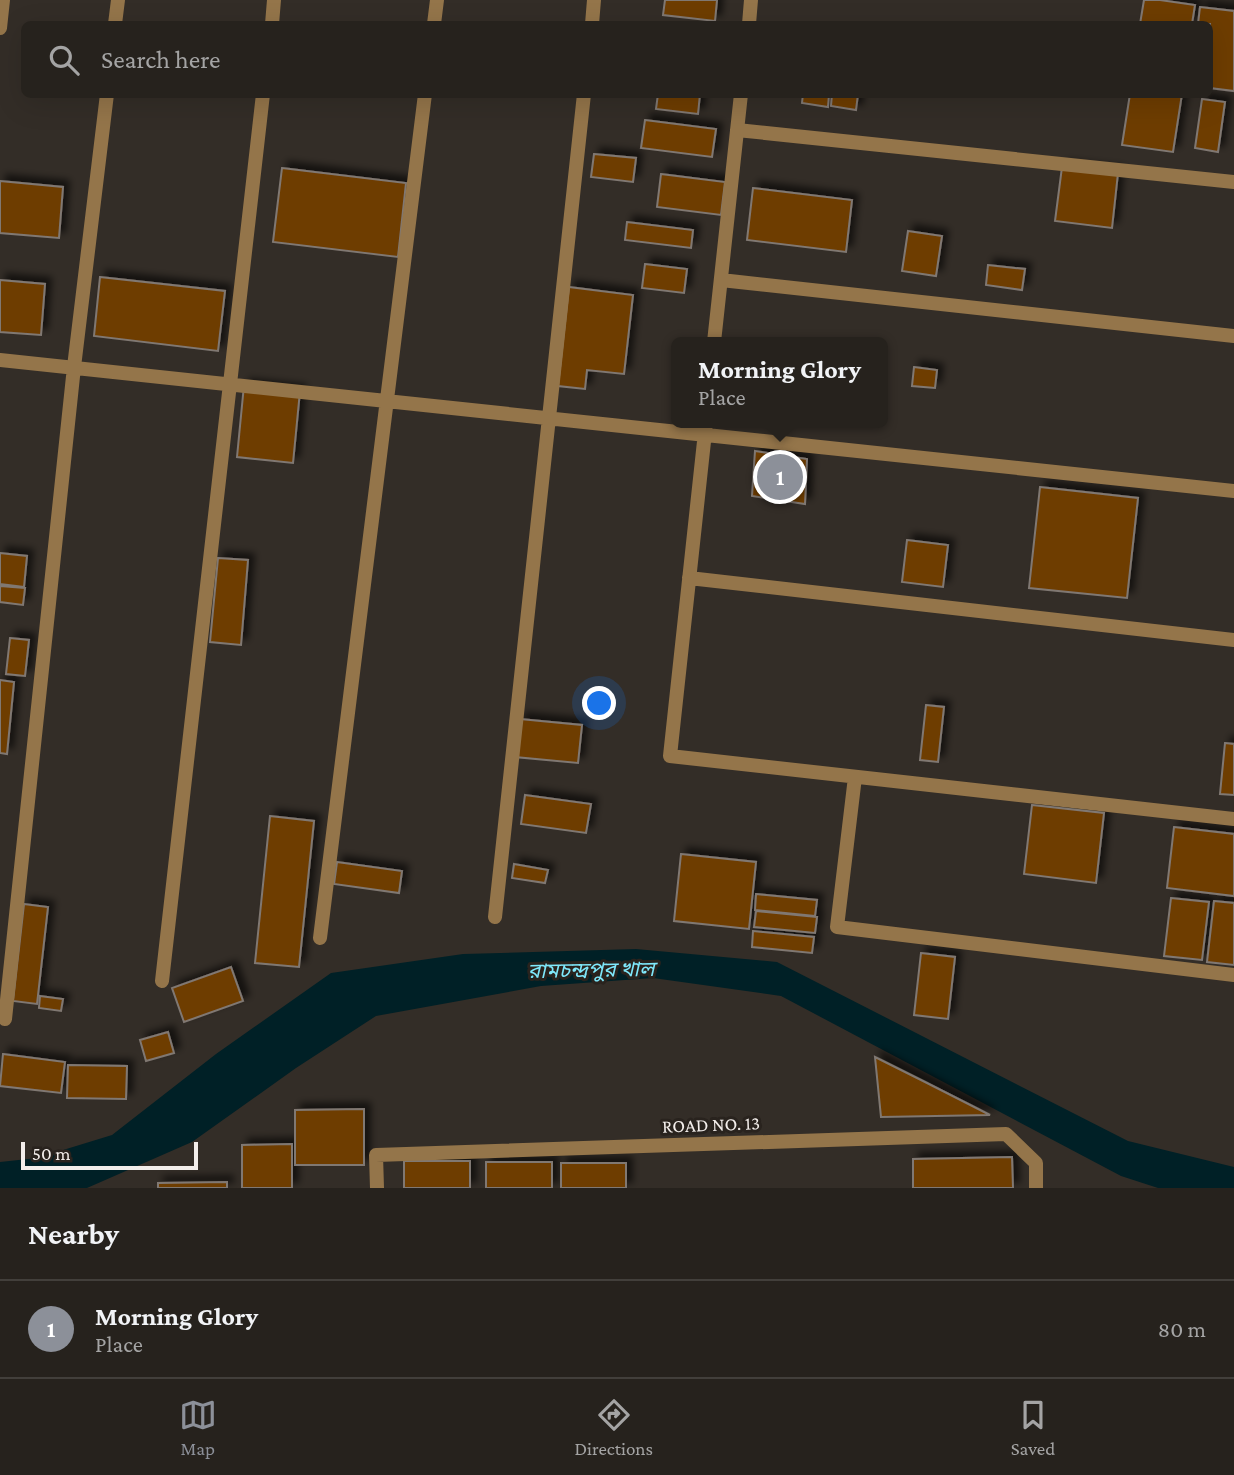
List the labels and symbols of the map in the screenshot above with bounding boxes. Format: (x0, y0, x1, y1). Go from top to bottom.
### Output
pin: 1 (757, 451, 803, 503)
your location (582, 686, 616, 720)
water label: রামচন্দ্রপুর খাল (527, 957, 658, 983)
street label: ROAD NO. 13 (662, 1112, 760, 1137)
scale bar (21, 1139, 198, 1171)

